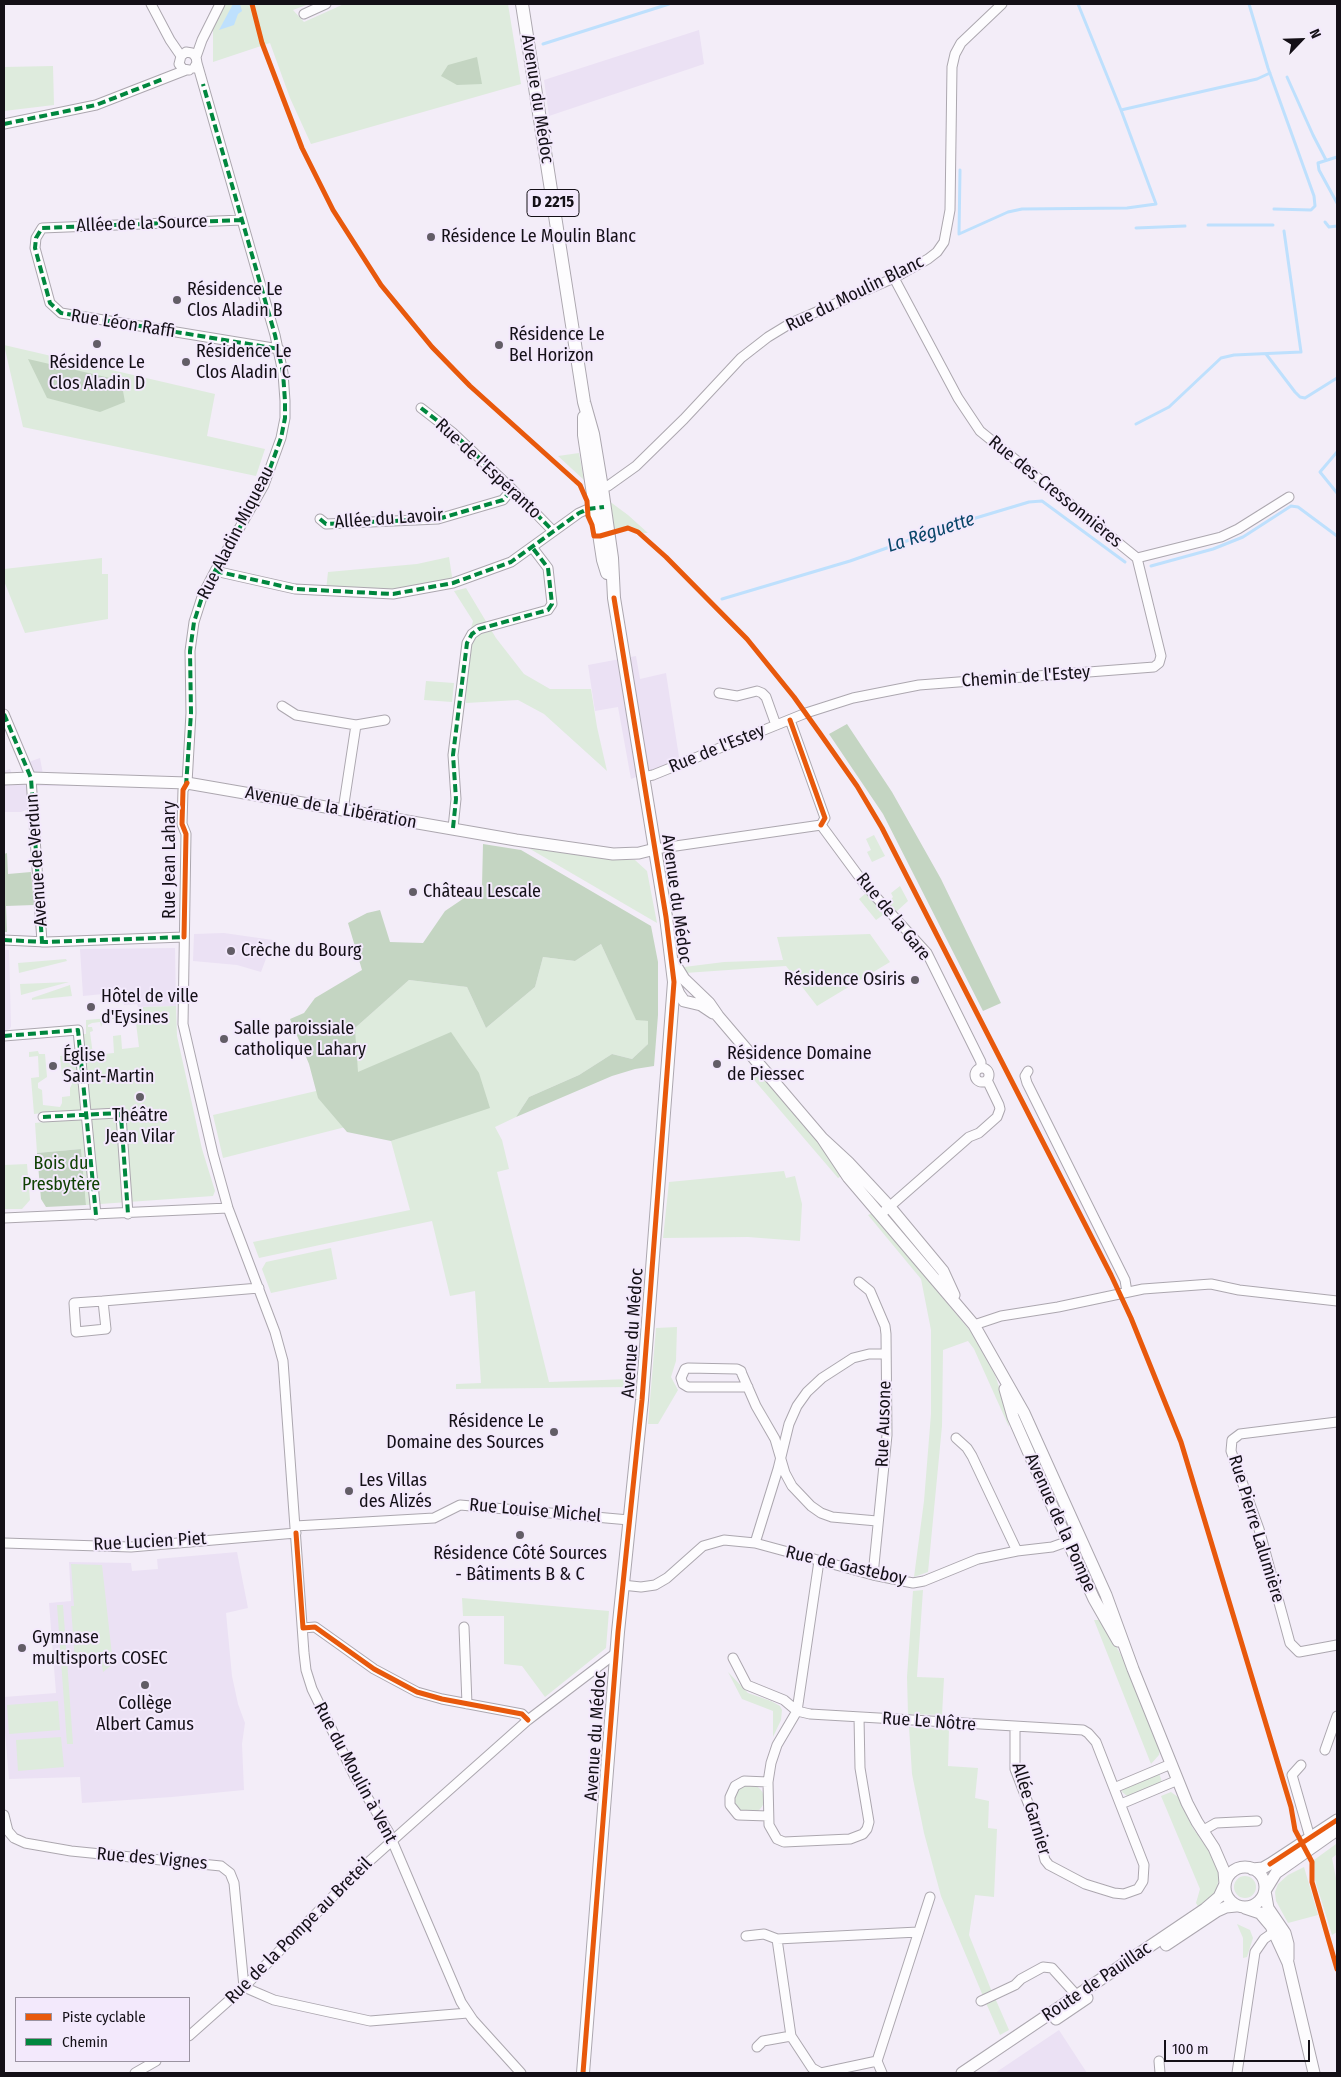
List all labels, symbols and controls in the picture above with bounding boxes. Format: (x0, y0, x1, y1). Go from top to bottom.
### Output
north arrow (1276, 15, 1326, 65)
text: N (1306, 26, 1325, 41)
street label: Avenue du Médoc (516, 33, 558, 165)
road number: D 2215 (527, 190, 579, 217)
street label: Allée de la Source (76, 211, 208, 237)
place label: Résidence Le Moulin Blanc (441, 226, 636, 248)
marker: Résidence Le Moulin Blanc (425, 231, 437, 243)
street label: Rue du Moulin Blanc (782, 251, 928, 337)
place label: Résidence Le Clos Aladin B (187, 279, 283, 322)
marker: Résidence Le Clos Aladin B (171, 294, 183, 306)
street label: Rue Léon Raffi (69, 305, 177, 343)
place label: Résidence Le Bel Horizon (509, 324, 605, 366)
marker: Résidence Le Clos Aladin D (91, 338, 103, 350)
marker: Résidence Le Bel Horizon (493, 339, 505, 351)
place label: Résidence Le Clos Aladin C (196, 341, 292, 384)
place label: Résidence Le Clos Aladin D (49, 352, 145, 394)
marker: Résidence Le Clos Aladin C (180, 356, 192, 368)
street label: Rue de l'Espéranto (431, 414, 545, 524)
street label: Rue des Cressonnières (984, 431, 1126, 553)
street label: Rue Aladin Miqueau (193, 463, 279, 603)
street label: Allée du Lavoir (334, 504, 444, 534)
water label: La Réguette (884, 508, 978, 558)
street label: Chemin de l'Estey (961, 662, 1091, 692)
street label: Rue de l'Estey (666, 720, 768, 778)
street label: Avenue de la Libération (244, 782, 418, 834)
street label: Avenue de Verdun (22, 793, 52, 927)
street label: Rue Jean Lahary (159, 801, 181, 919)
street label: Avenue du Médoc (656, 833, 696, 965)
street label: Rue de la Gare (851, 869, 935, 965)
place label: Château Lescale (423, 881, 541, 903)
marker: Château Lescale (407, 886, 419, 898)
place label: Crèche du Bourg (241, 940, 361, 962)
marker: Crèche du Bourg (225, 945, 237, 957)
place label: Résidence Osiris (784, 969, 905, 991)
marker: Résidence Osiris (909, 974, 921, 986)
place label: Hôtel de ville d'Eysines (101, 986, 198, 1028)
marker: Hôtel de ville d'Eysines (85, 1001, 97, 1013)
place label: Salle paroissiale catholique Lahary (234, 1018, 366, 1060)
marker: Salle paroissiale catholique Lahary (218, 1033, 230, 1045)
place label: Résidence Domaine de Piessec (727, 1043, 872, 1086)
place label: Église Saint-Martin (63, 1045, 154, 1088)
marker: Résidence Domaine de Piessec (711, 1058, 723, 1070)
marker: Église Saint-Martin (47, 1060, 59, 1072)
marker: Théâtre Jean Vilar (134, 1091, 146, 1103)
place label: Théâtre Jean Vilar (105, 1105, 175, 1148)
park label: Bois du Presbytère (22, 1153, 100, 1196)
street label: Avenue du Médoc (618, 1267, 648, 1399)
street label: Rue Ausone (872, 1380, 896, 1468)
place label: Résidence Le Domaine des Sources (386, 1411, 544, 1454)
marker: Résidence Le Domaine des Sources (548, 1426, 560, 1438)
street label: Avenue de la Pompe (1020, 1450, 1100, 1596)
street label: Rue Pierre Lalumière (1223, 1453, 1289, 1605)
place label: Les Villas des Alizés (359, 1470, 432, 1512)
marker: Les Villas des Alizés (343, 1485, 355, 1497)
street label: Rue Louise Michel (468, 1494, 602, 1528)
street label: Rue Lucien Piet (93, 1528, 207, 1556)
marker: Résidence Côté Sources - Bâtiments B & C (514, 1529, 526, 1541)
street label: Rue de Gasteboy (783, 1542, 909, 1590)
place label: Résidence Côté Sources - Bâtiments B & C (433, 1543, 607, 1586)
place label: Gymnase multisports COSEC (32, 1627, 168, 1670)
marker: Gymnase multisports COSEC (16, 1642, 28, 1654)
street label: Avenue du Médoc (581, 1670, 611, 1802)
marker: Collège Albert Camus (139, 1679, 151, 1691)
place label: Collège Albert Camus (96, 1693, 194, 1736)
street label: Rue du Moulin à Vent (309, 1699, 401, 1847)
street label: Rue Le Nôtre (881, 1708, 977, 1736)
street label: Allée Garnier (1007, 1760, 1055, 1858)
street label: Rue des Vignes (96, 1843, 208, 1875)
street label: Rue de la Pompe au Breteil (221, 1853, 377, 2009)
street label: Route de Pauillac (1038, 1938, 1156, 2026)
legend (15, 1997, 190, 2062)
text: Piste cyclable (62, 2008, 146, 2026)
scale bar (1166, 2030, 1312, 2062)
text: Chemin (62, 2033, 108, 2051)
text: 100 m (1172, 2040, 1209, 2058)

